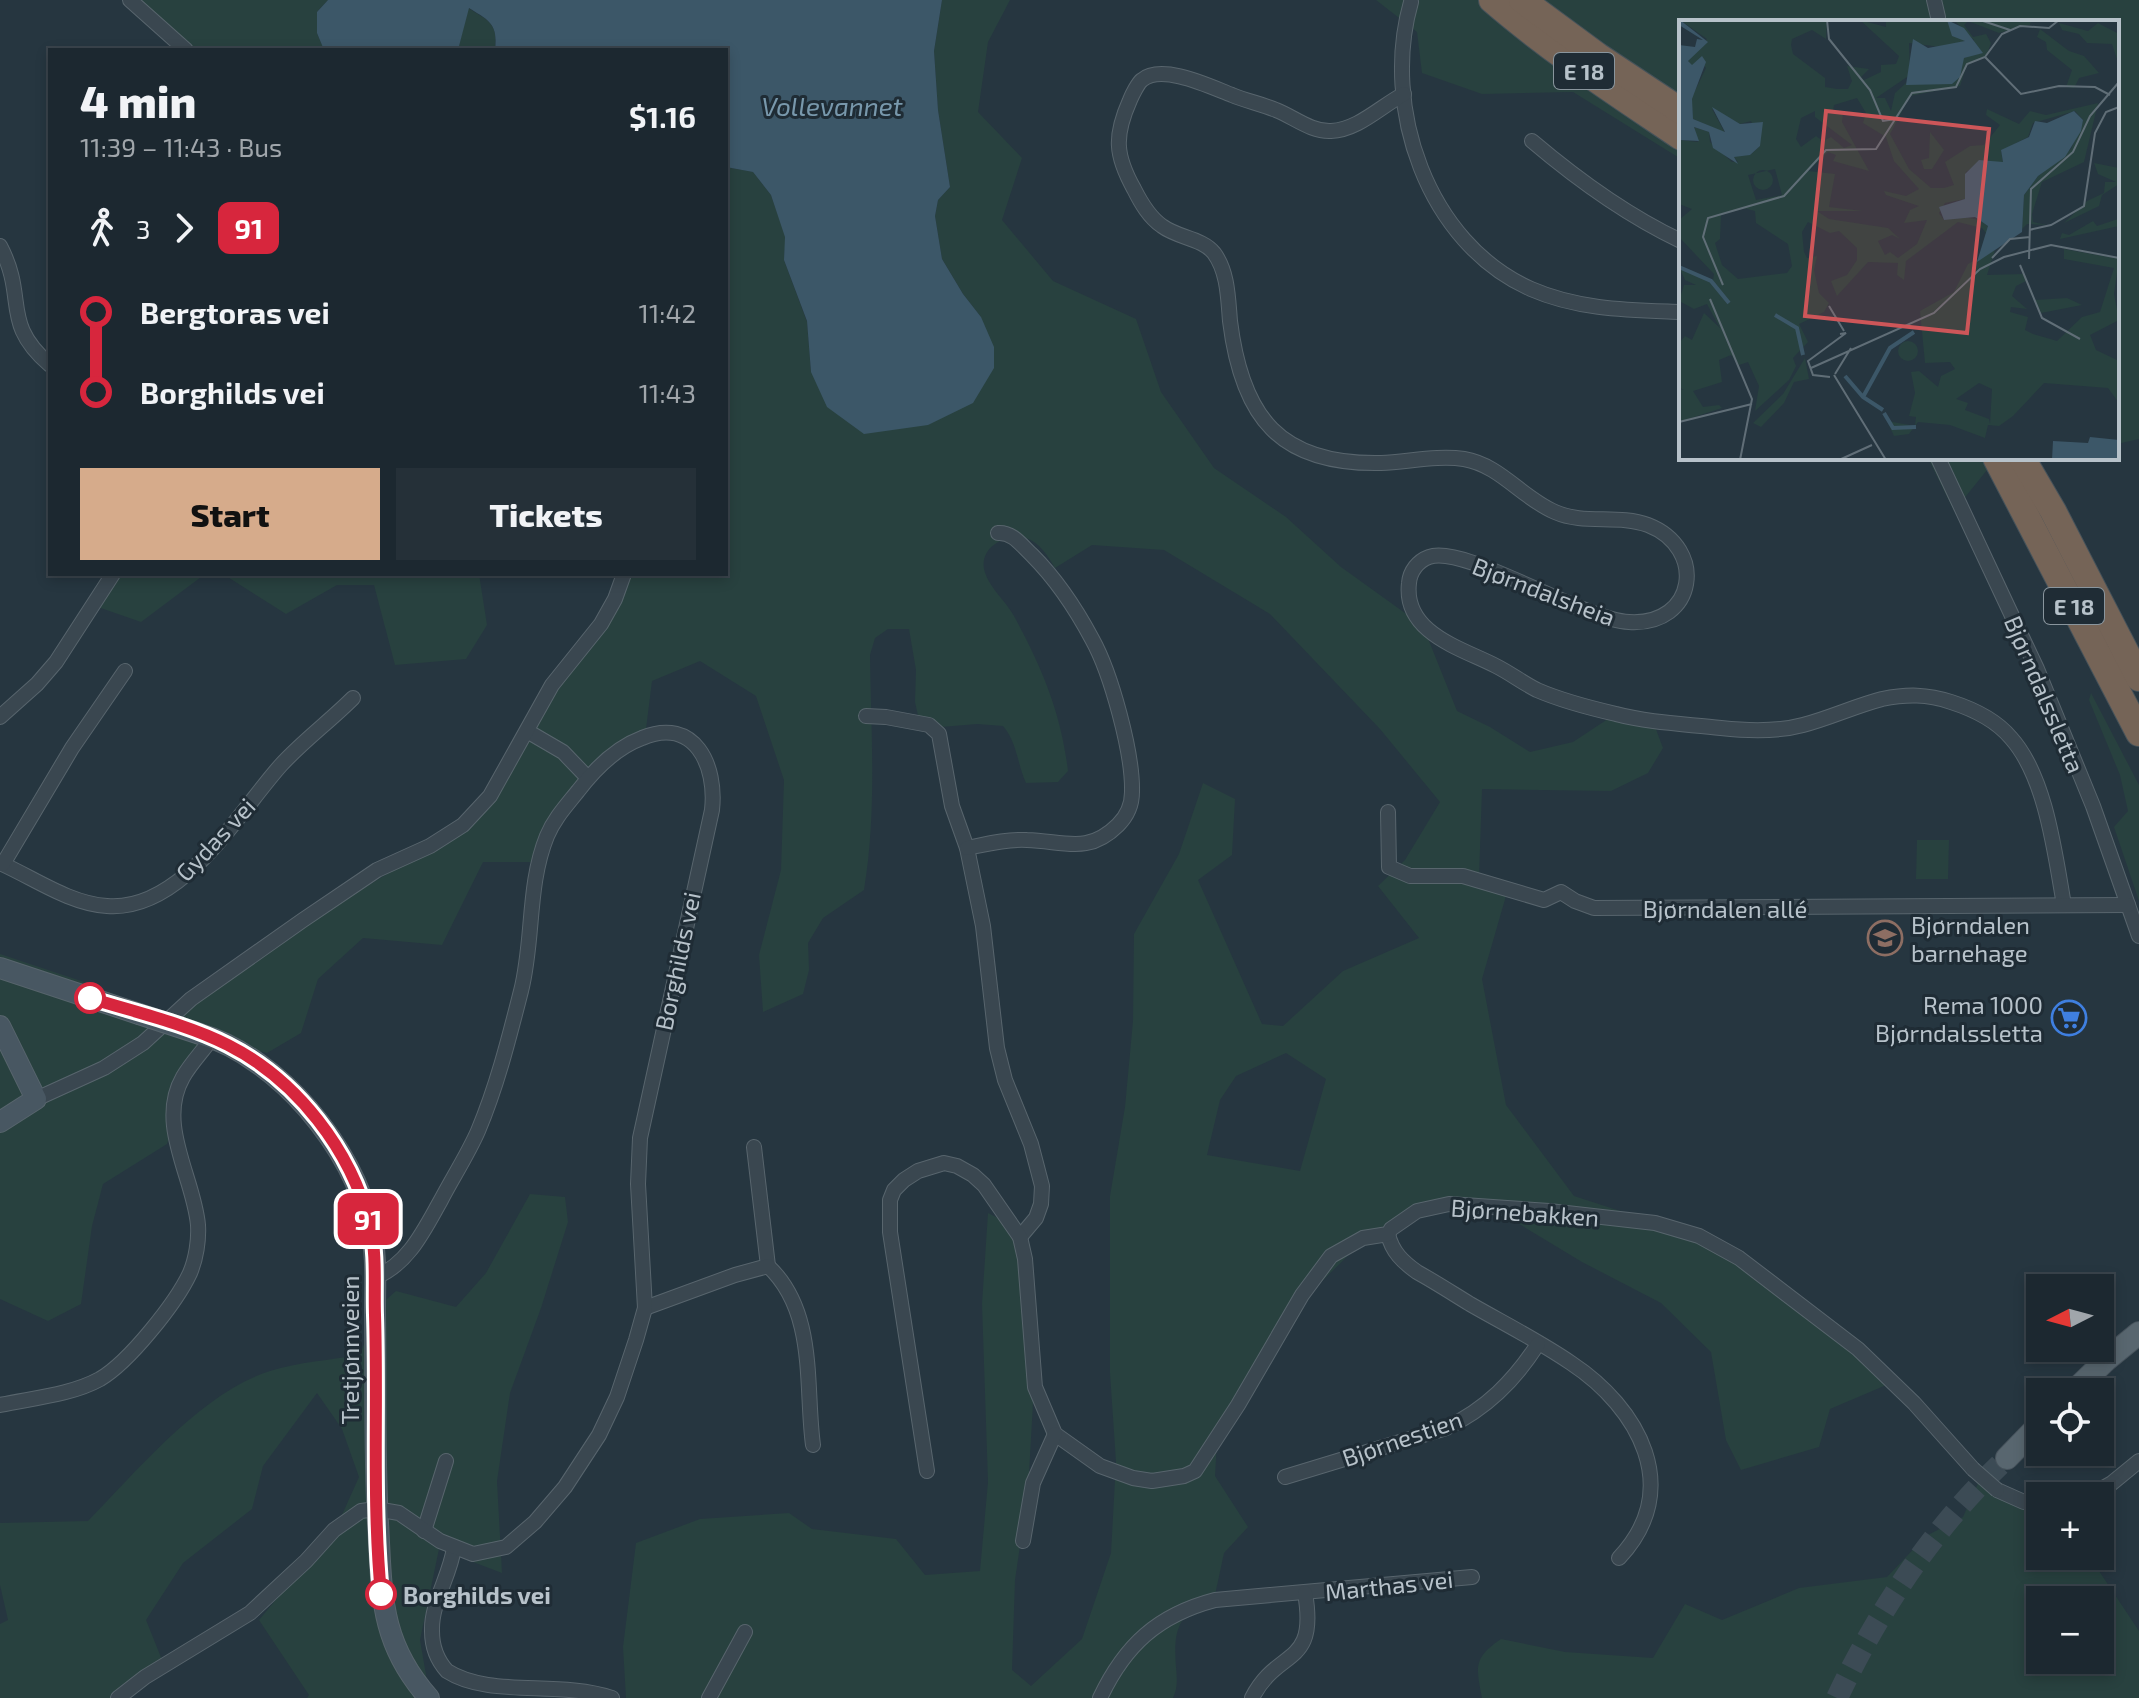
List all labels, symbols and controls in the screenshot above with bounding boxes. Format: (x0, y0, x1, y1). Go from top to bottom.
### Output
inset map (1679, 20, 2119, 460)
road number: E 18 (1554, 53, 1614, 89)
text: 4 min (80, 74, 197, 127)
water label: Vollevannet (761, 90, 903, 121)
text: $1.16 (629, 98, 696, 134)
text: 11:39 – 11:43 · Bus (80, 131, 282, 162)
icon: walk (80, 206, 124, 250)
icon: forward (162, 206, 206, 250)
text: 91 (234, 211, 263, 245)
text: 3 (136, 213, 150, 244)
text: Bergtoras vei (140, 294, 330, 330)
text: 11:42 (639, 297, 696, 328)
text: Borghilds vei (140, 374, 325, 410)
text: 11:43 (639, 377, 696, 408)
button: Start (80, 468, 380, 560)
button: Tickets (396, 468, 696, 560)
street label: Bjørndalsheia (1469, 551, 1619, 631)
road number: E 18 (2044, 588, 2104, 624)
street label: Bjørndalssletta (1999, 611, 2091, 777)
street label: Gydas vei (169, 791, 261, 887)
street label: Borghilds vei (648, 889, 706, 1033)
street label: Bjørndalen allé (1643, 894, 1807, 923)
place label: Bjørndalen barnehage (1911, 910, 2030, 967)
school or university icon: Bjørndalen barnehage (1866, 919, 1904, 957)
unlabelled marker (75, 983, 105, 1013)
place label: Rema 1000 Bjørndalssletta (1875, 990, 2043, 1047)
supermarket icon: Rema 1000 Bjørndalssletta (2050, 999, 2088, 1037)
street label: Bjørnebakken (1450, 1192, 1600, 1232)
line badge: 91 (332, 1193, 404, 1245)
text: 91 (354, 1202, 382, 1236)
north arrow (2026, 1274, 2114, 1362)
map controls (2026, 1274, 2114, 1674)
street label: Tretjønnveien (335, 1276, 364, 1424)
button: locate (2026, 1378, 2114, 1466)
street label: Bjørnestien (1338, 1404, 1466, 1472)
button: + (2026, 1482, 2114, 1570)
street label: Marthas vei (1324, 1564, 1454, 1606)
marker: Borghilds vei (366, 1579, 396, 1609)
place label: Borghilds vei (403, 1580, 551, 1609)
button: − (2026, 1586, 2114, 1674)

